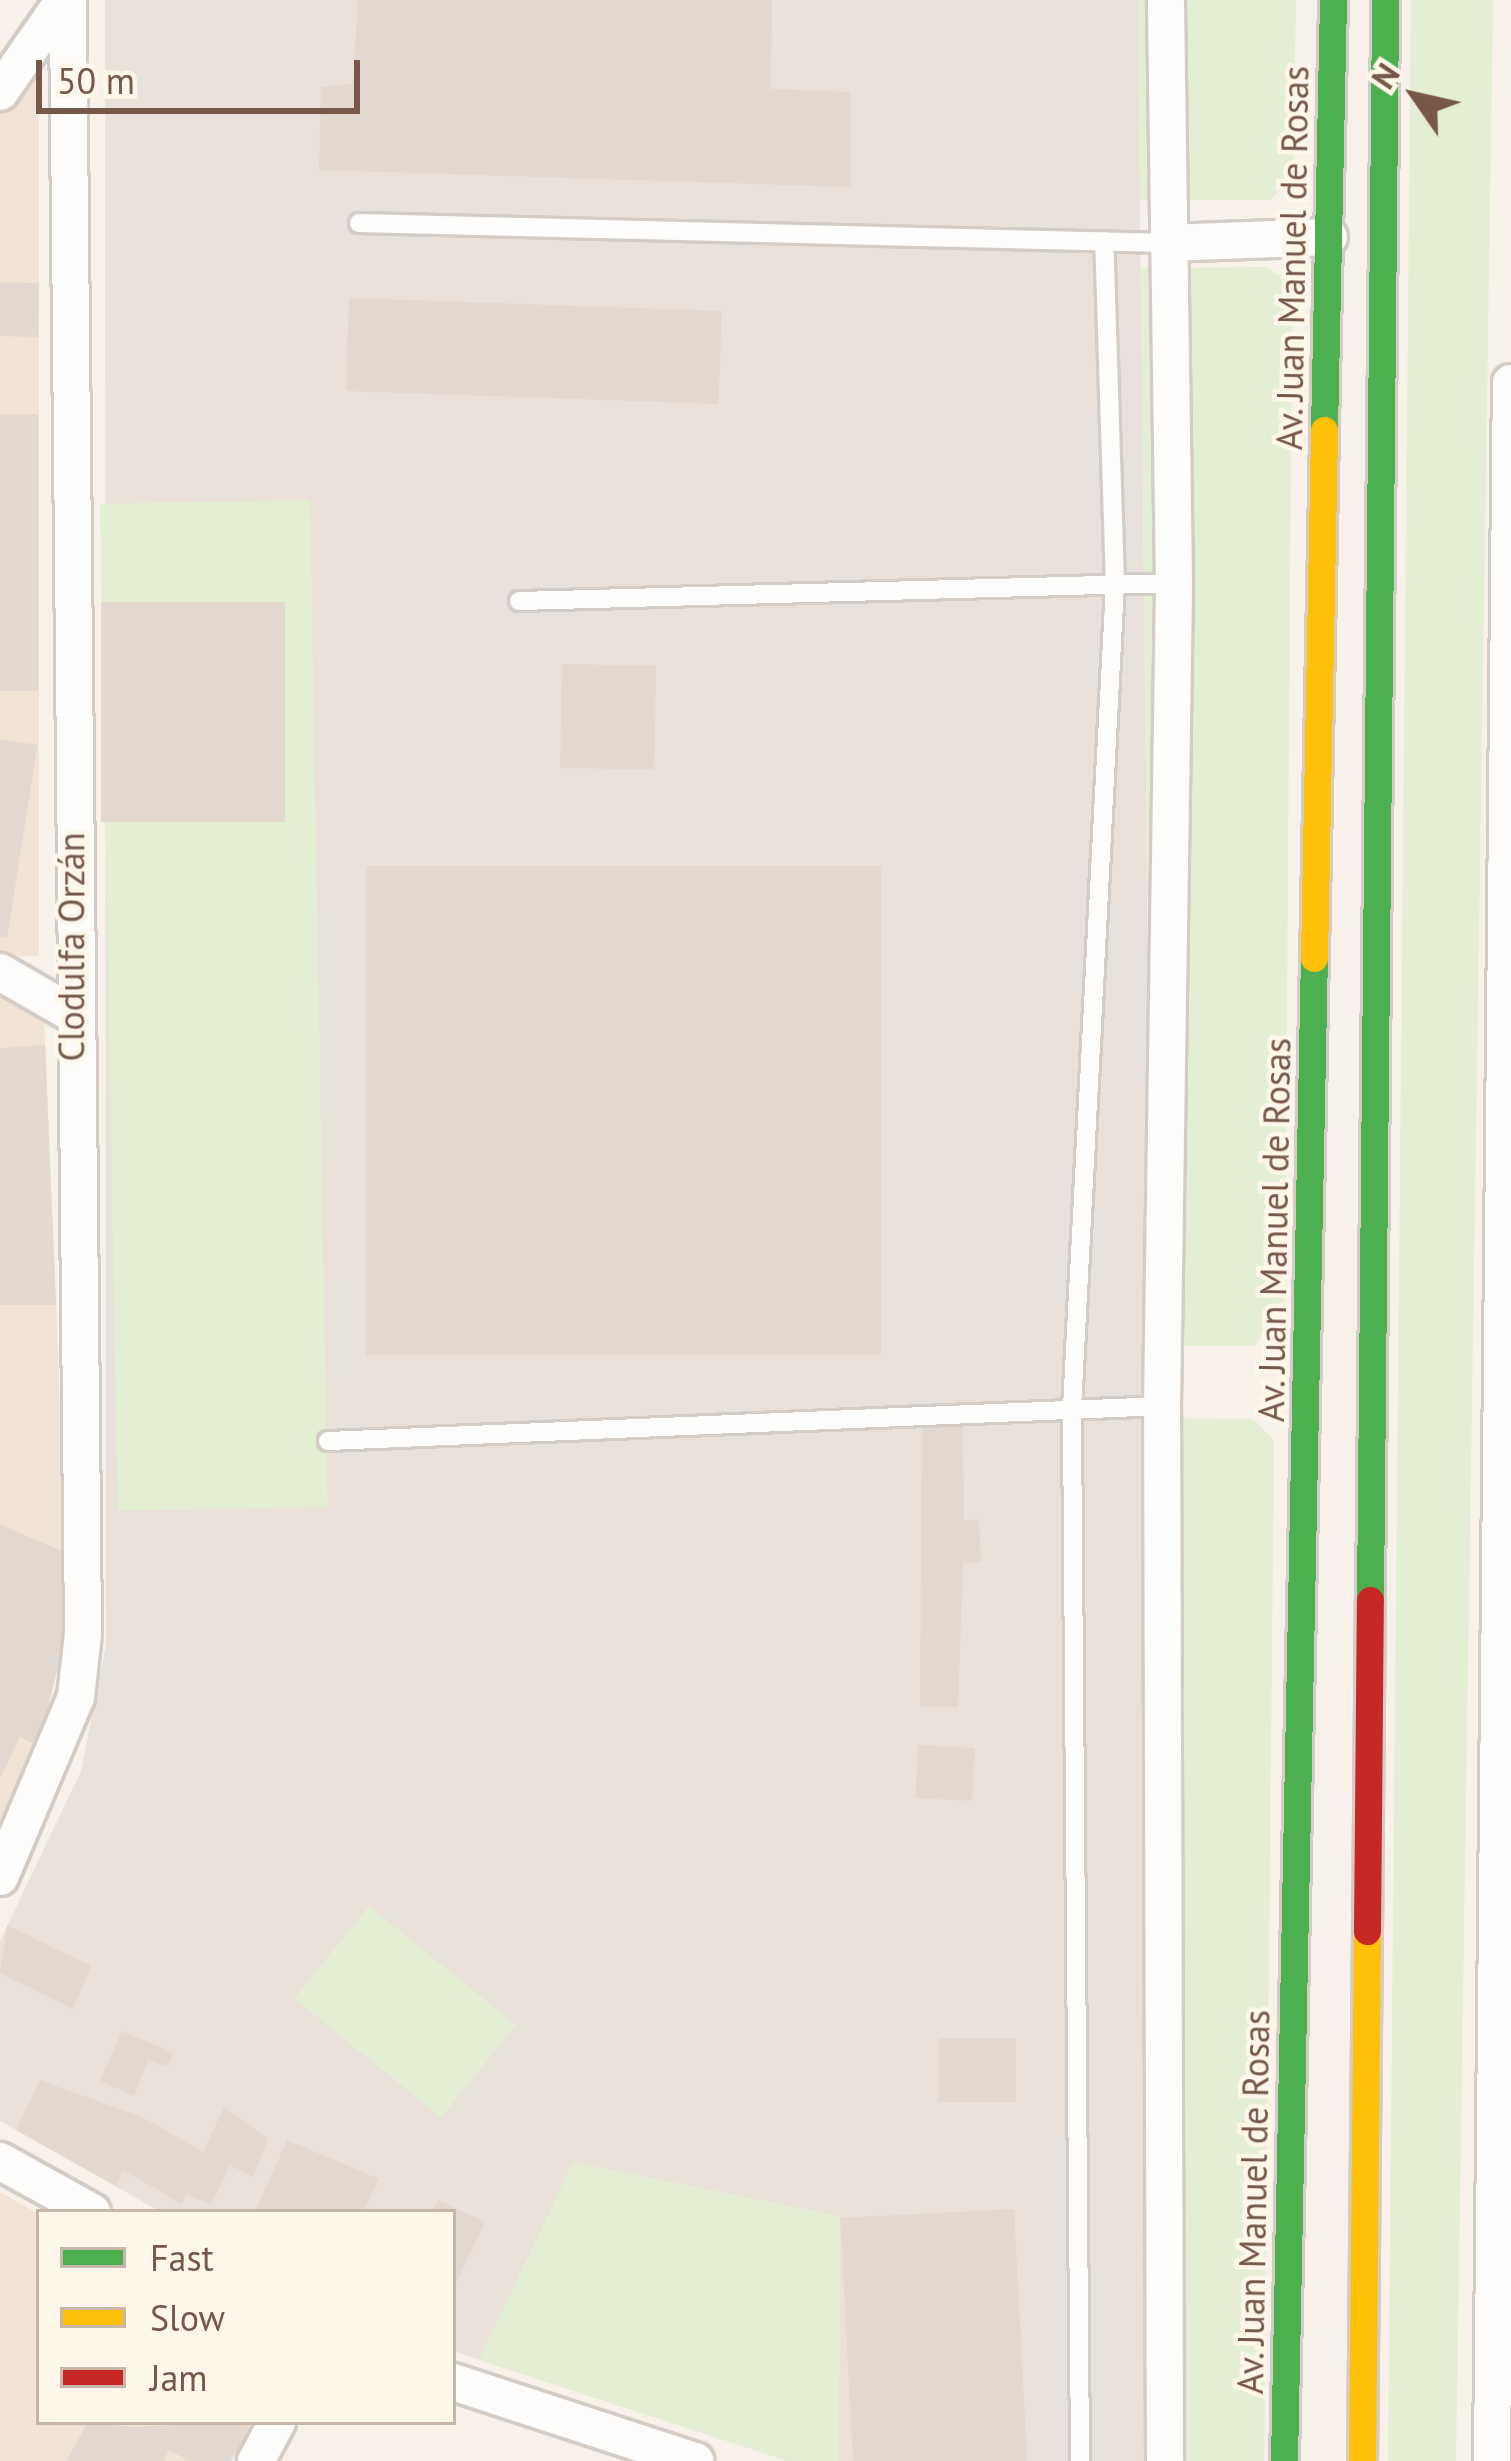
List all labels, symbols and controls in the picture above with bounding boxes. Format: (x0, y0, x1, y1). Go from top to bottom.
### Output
scale bar (42, 36, 366, 110)
north arrow (1355, 36, 1475, 156)
text: N (1361, 55, 1409, 97)
text: 50 m (57, 57, 135, 104)
street label: Av. Juan Manuel de Rosas (1267, 64, 1317, 452)
street label: Clodulfa Orzán (49, 832, 93, 1062)
street label: Av. Juan Manuel de Rosas (1249, 1036, 1299, 1424)
street label: Av. Juan Manuel de Rosas (1228, 2008, 1278, 2396)
legend (36, 2209, 456, 2425)
text: Fast (150, 2234, 214, 2281)
text: Slow (150, 2294, 225, 2341)
text: Jam (150, 2354, 208, 2401)

